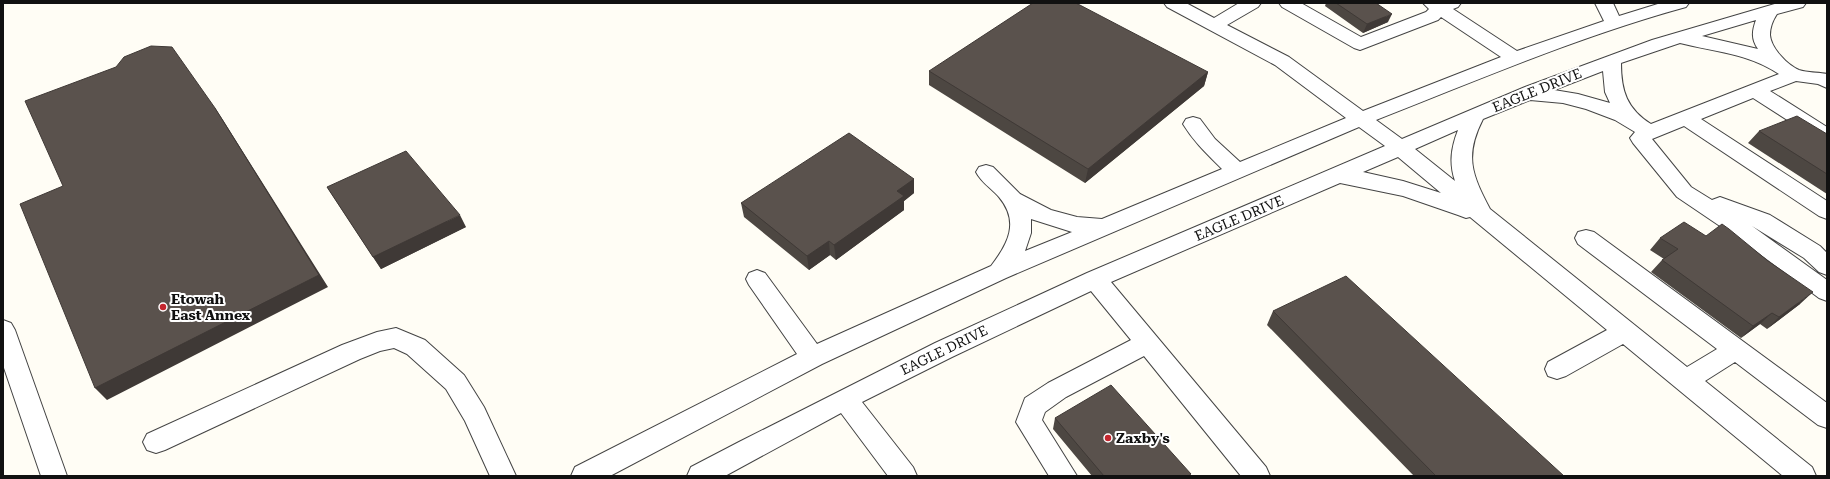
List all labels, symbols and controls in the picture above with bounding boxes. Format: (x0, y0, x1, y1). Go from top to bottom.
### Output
street label: EAGLE DRIVE (1490, 65, 1584, 115)
street label: EAGLE DRIVE (1192, 192, 1286, 244)
place label: Etowah East Annex (171, 291, 251, 323)
marker: Etowah East Annex (158, 302, 168, 312)
street label: EAGLE DRIVE (898, 322, 990, 378)
place label: Zaxby's (1116, 430, 1170, 446)
marker: Zaxby's (1103, 433, 1113, 443)

